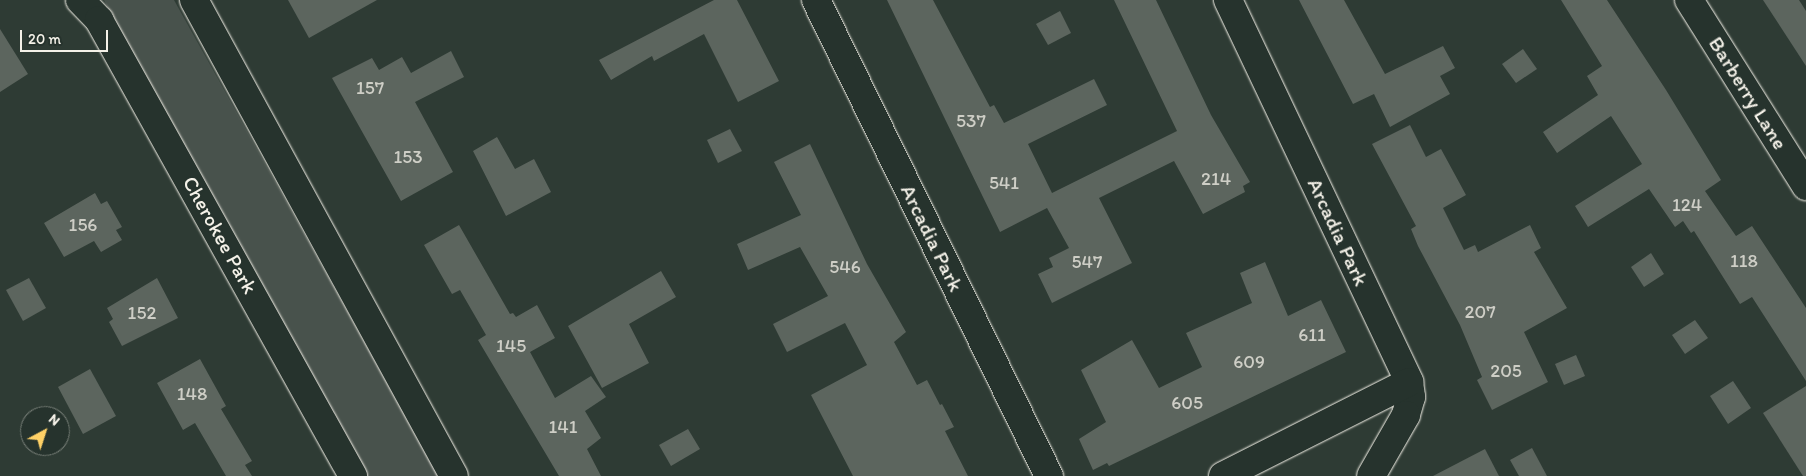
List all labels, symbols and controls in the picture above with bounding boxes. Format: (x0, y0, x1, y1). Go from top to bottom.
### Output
scale bar (22, 20, 110, 52)
text: 20 m (28, 30, 61, 48)
street label: Barberry Lane (1703, 32, 1793, 154)
house number: 157 (356, 77, 384, 99)
house number: 537 (956, 110, 986, 132)
house number: 153 (393, 146, 423, 168)
house number: 214 (1201, 168, 1231, 190)
street label: Cherokee Park (177, 172, 263, 298)
house number: 541 (989, 172, 1019, 194)
street label: Arcadia Park (1302, 174, 1374, 290)
street label: Arcadia Park (895, 180, 969, 296)
house number: 124 (1672, 194, 1702, 216)
house number: 156 (69, 214, 97, 236)
house number: 118 (1730, 250, 1758, 272)
house number: 547 (1072, 251, 1102, 273)
house number: 546 (829, 256, 861, 278)
house number: 207 (1464, 301, 1496, 323)
house number: 152 (128, 302, 156, 324)
house number: 611 (1298, 324, 1326, 346)
house number: 145 (496, 335, 526, 357)
house number: 609 (1233, 351, 1265, 373)
house number: 205 (1490, 360, 1522, 382)
house number: 148 (177, 383, 207, 405)
house number: 605 (1171, 392, 1203, 414)
north arrow (20, 406, 70, 456)
text: N (45, 410, 63, 429)
house number: 141 (548, 416, 578, 438)

